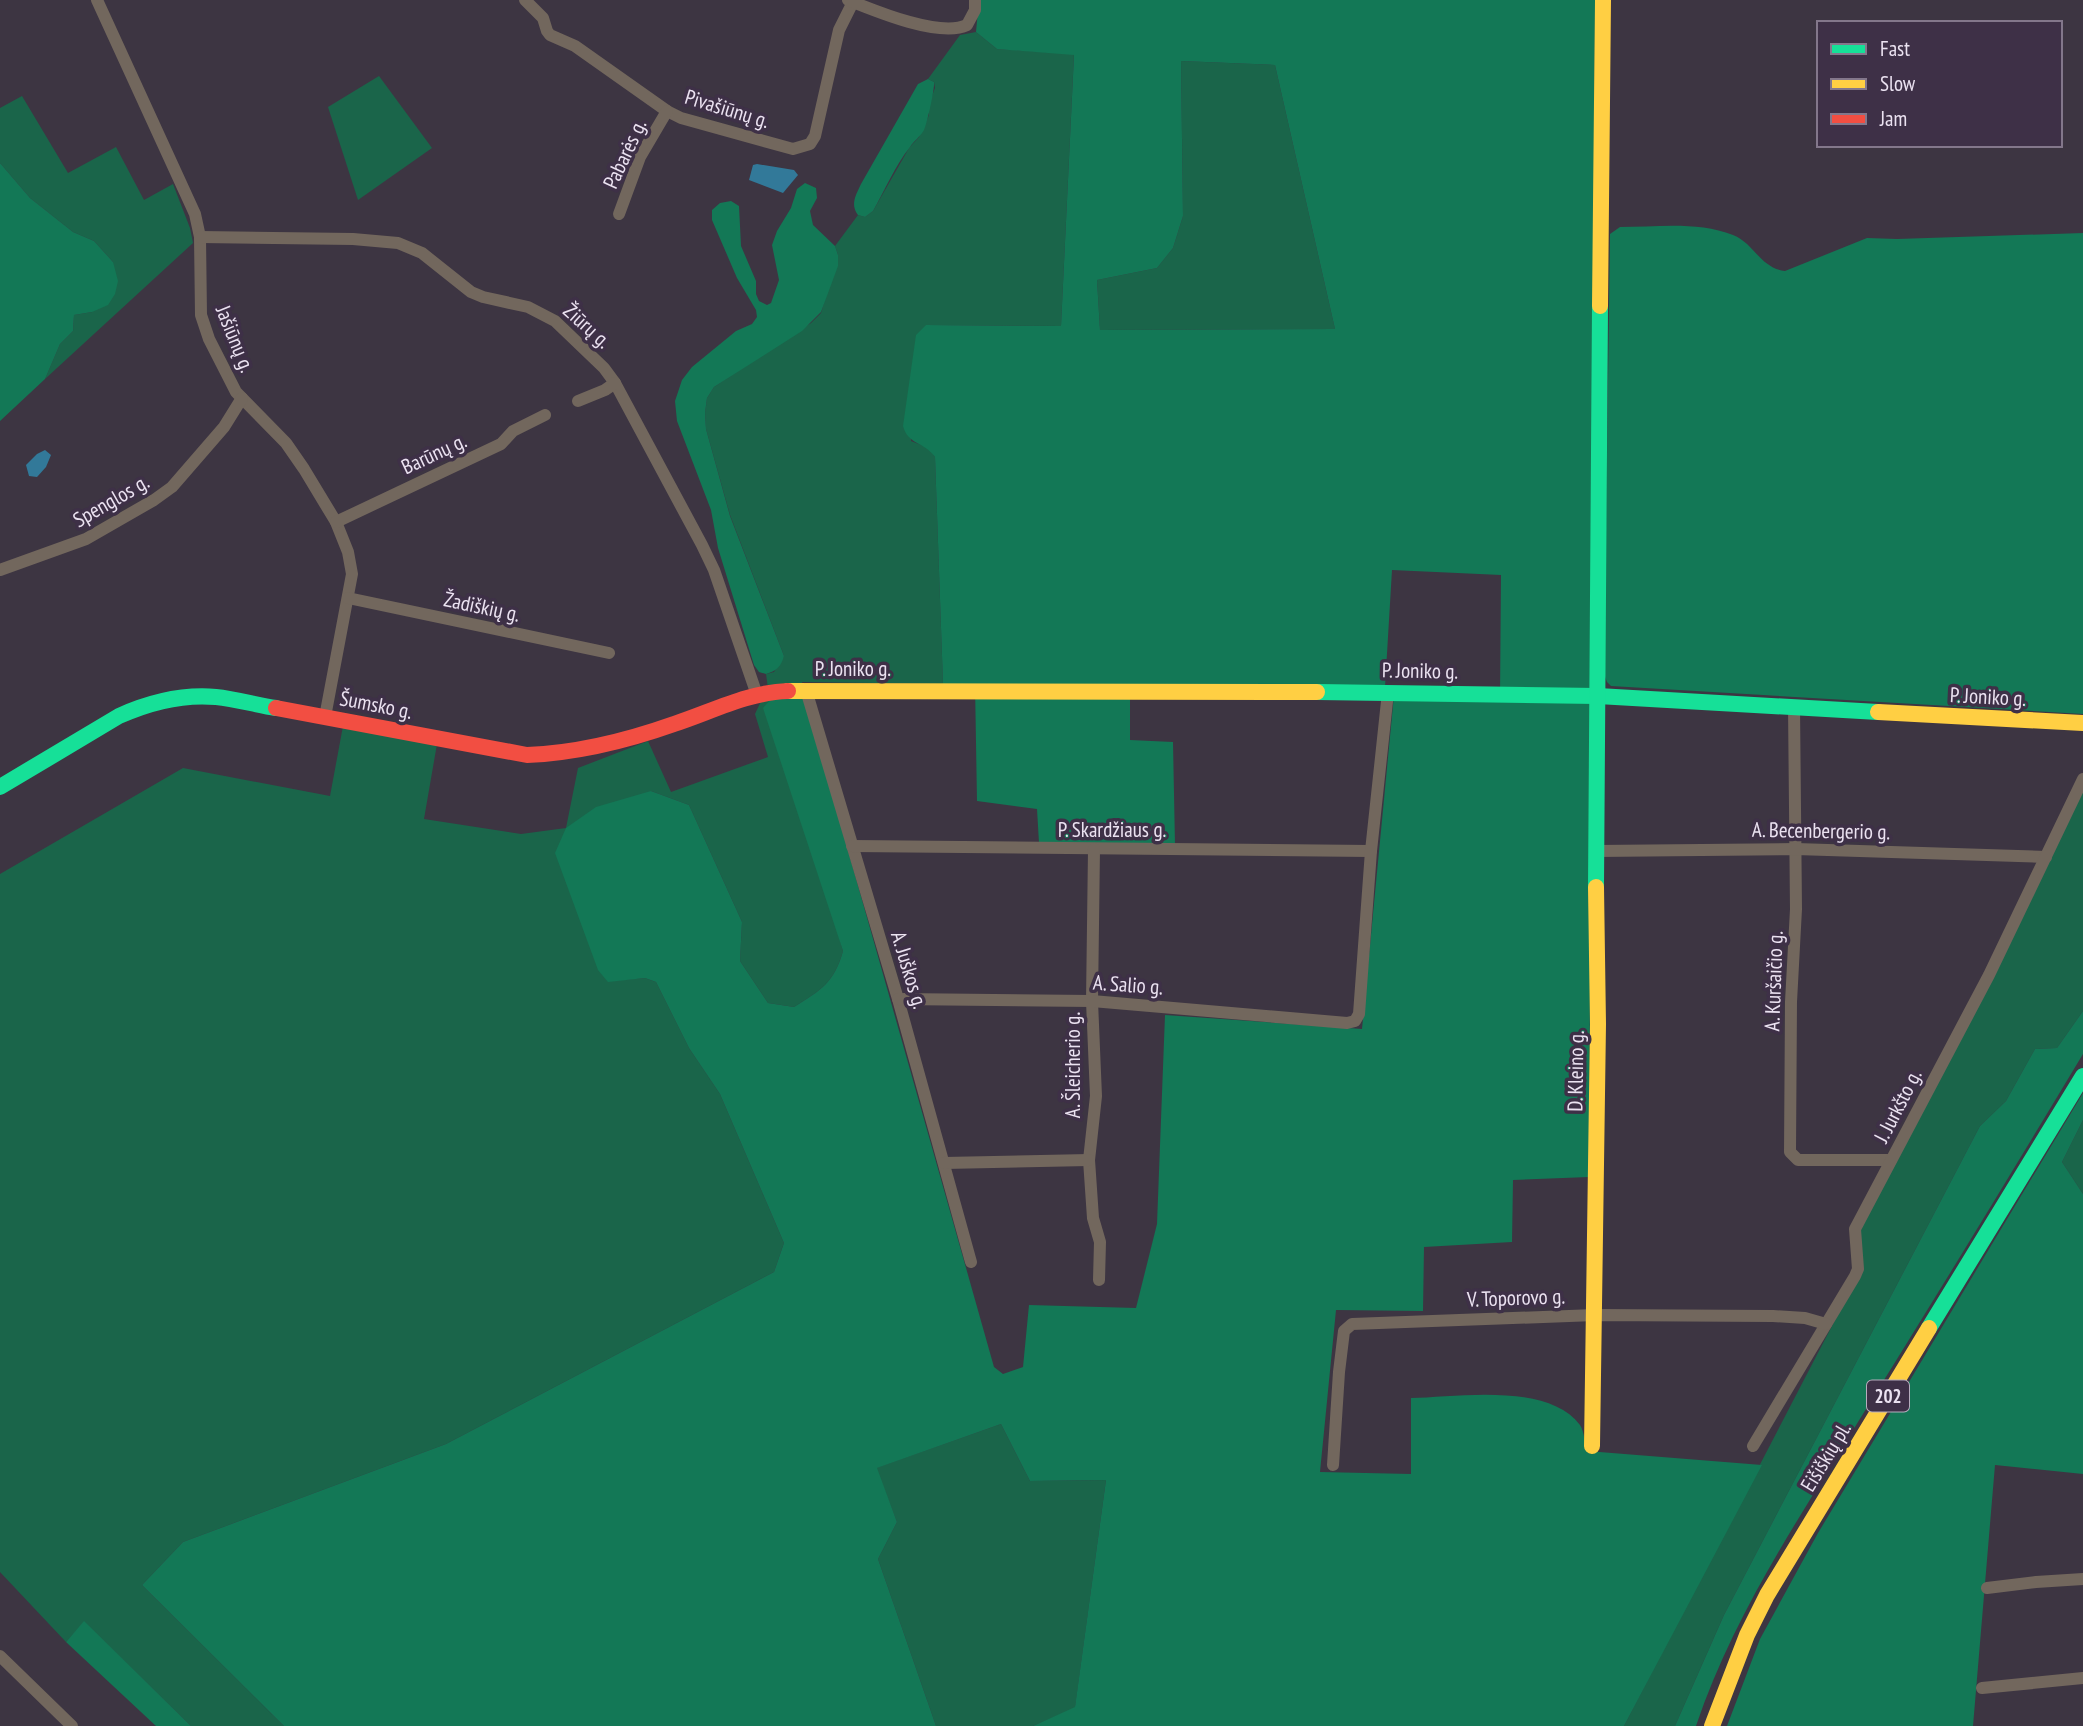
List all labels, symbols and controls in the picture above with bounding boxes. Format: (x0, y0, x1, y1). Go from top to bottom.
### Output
legend (1817, 21, 2062, 147)
text: Fast (1880, 35, 1910, 62)
text: Slow (1880, 70, 1916, 97)
street label: Pivašiūnų g. (682, 83, 773, 134)
text: Jam (1879, 105, 1907, 132)
street label: Pabarės g. (597, 115, 652, 193)
street label: Žiūrų g. (558, 297, 617, 354)
street label: Jašiūnų g. (209, 300, 261, 376)
street label: Barūnų g. (397, 427, 471, 480)
street label: Spenglos g. (68, 468, 154, 533)
street label: Žadiškių g. (442, 585, 523, 628)
street label: P. Joniko g. (815, 655, 891, 682)
street label: P. Joniko g. (1382, 656, 1458, 685)
street label: P. Joniko g. (1949, 681, 2027, 712)
street label: Šumsko g. (338, 684, 415, 725)
street label: P. Skardžiaus g. (1058, 816, 1166, 843)
street label: A. Becenbergerio g. (1752, 816, 1890, 845)
street label: A. Juškos g. (885, 928, 934, 1012)
street label: A. Kuršaičio g. (1758, 930, 1789, 1032)
street label: A. Salio g. (1092, 969, 1164, 1000)
street label: A. Šleicherio g. (1059, 1012, 1086, 1118)
street label: D. Kleino g. (1561, 1030, 1590, 1112)
street label: J. Jurkšto g. (1867, 1064, 1928, 1148)
street label: V. Toporovo g. (1466, 1282, 1565, 1313)
road number: 202 (1867, 1380, 1909, 1412)
street label: Eišiškių pl. (1794, 1417, 1857, 1496)

